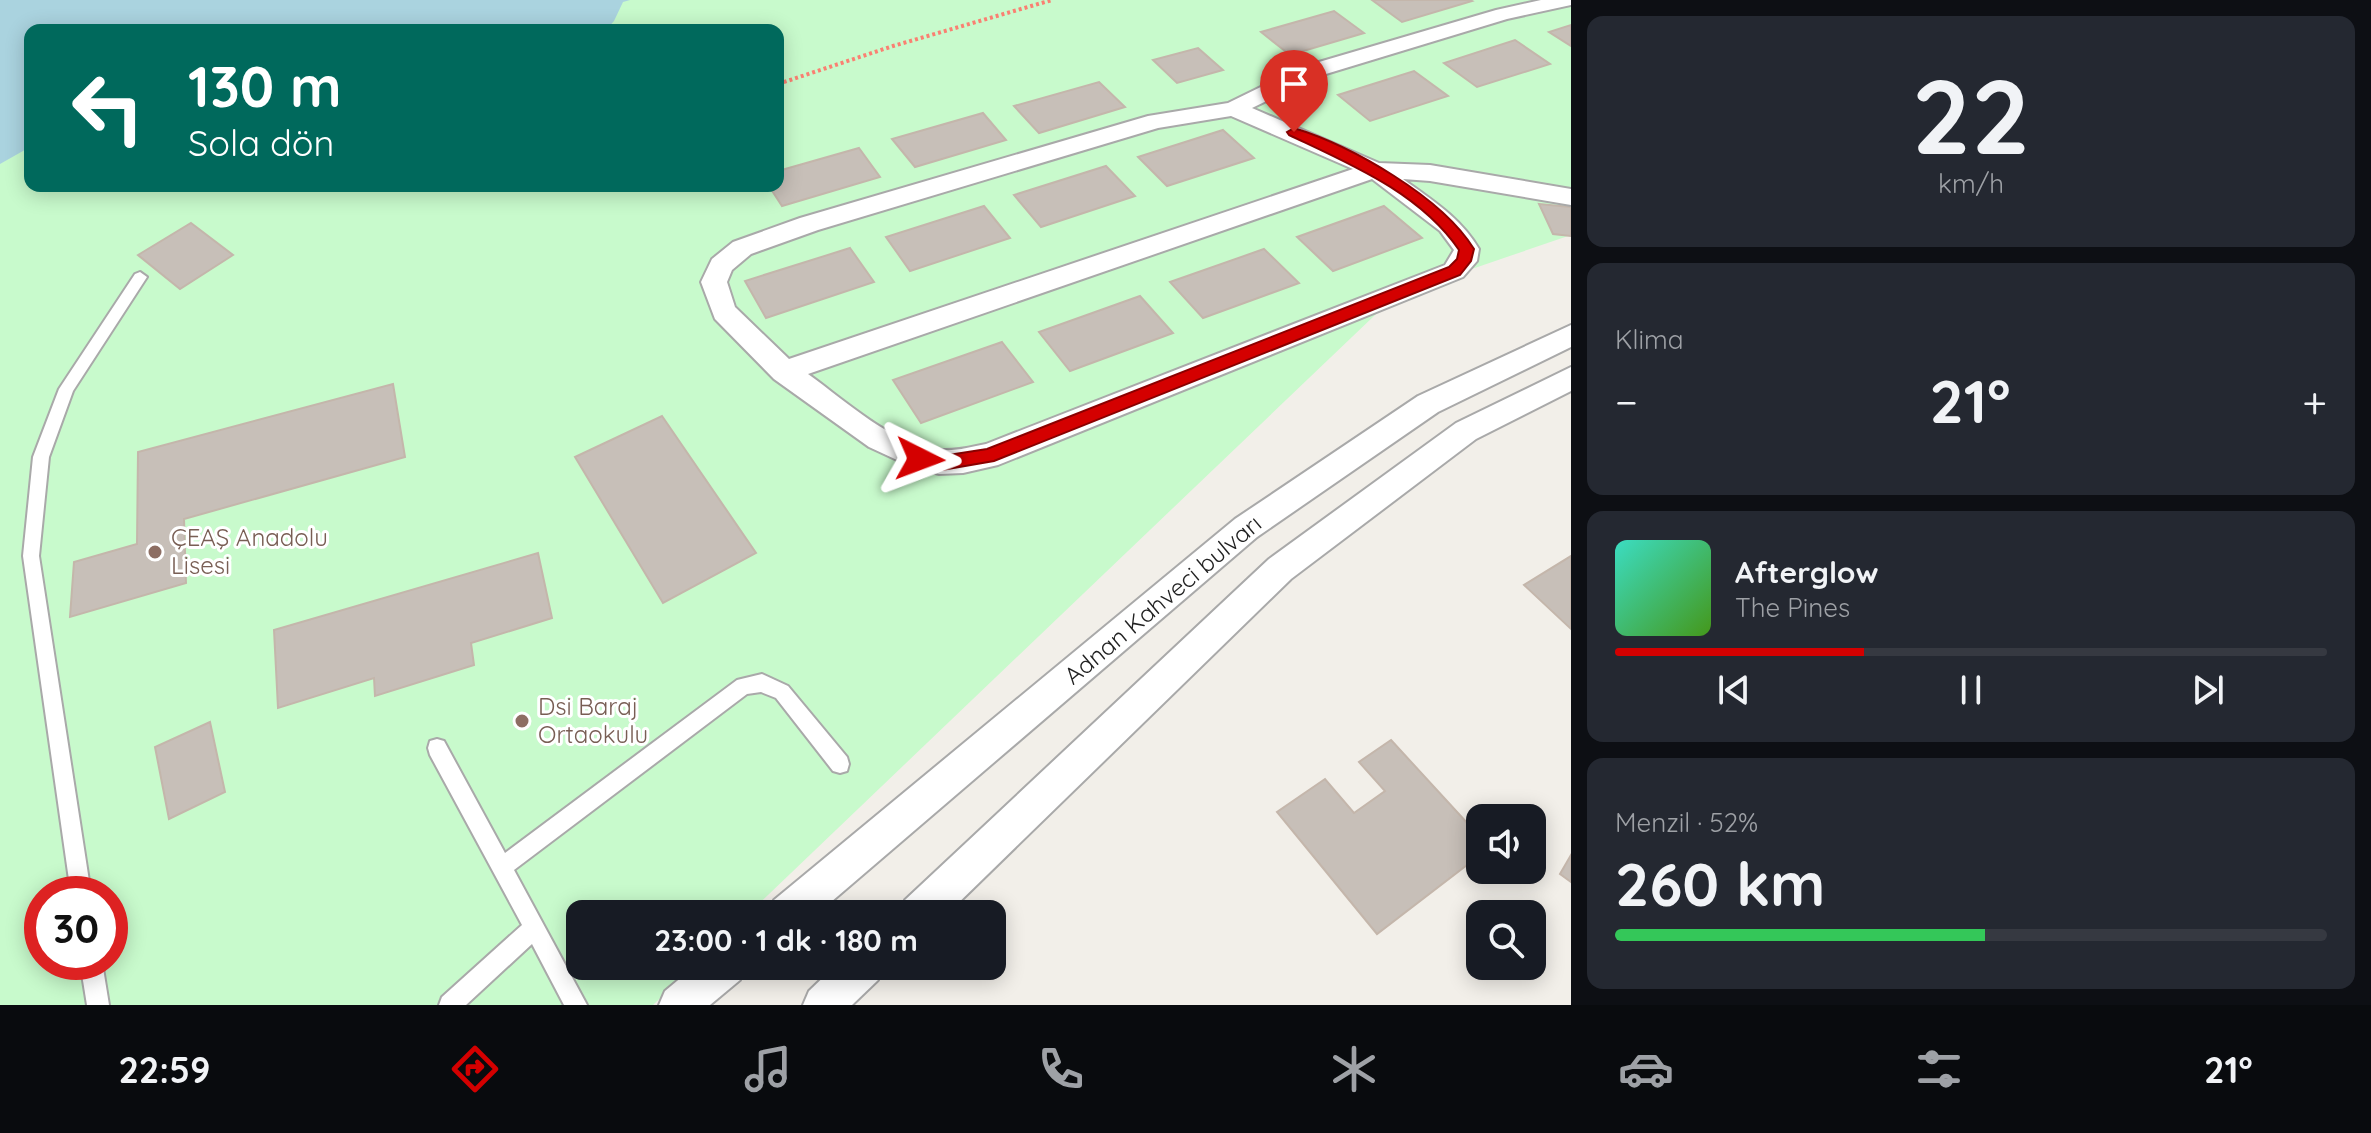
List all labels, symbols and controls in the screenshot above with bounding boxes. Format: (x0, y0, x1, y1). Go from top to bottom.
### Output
pin (1260, 50, 1328, 132)
text: 22 (1912, 50, 2030, 180)
text: 130 m (188, 51, 342, 121)
icon: left (56, 56, 160, 160)
icon: arrive (1272, 62, 1316, 106)
text: Sola dön (188, 120, 334, 165)
text: km/h (1938, 167, 2004, 200)
text: Klima (1615, 323, 1684, 356)
text: 21° (1930, 363, 2011, 438)
text: − (1615, 374, 1638, 429)
text: + (2302, 374, 2327, 429)
position arrow (878, 417, 962, 501)
street label: Adnan Kahveci bulvarı (1058, 508, 1267, 690)
place label: ÇEAŞ Anadolu Lisesi (171, 522, 328, 580)
marker: ÇEAŞ Anadolu Lisesi (146, 543, 164, 561)
text: Afterglow (1735, 553, 1878, 591)
text: The Pines (1735, 591, 1850, 624)
icon: previous (1712, 668, 1756, 712)
icon: pause (1949, 668, 1993, 712)
icon: next (2186, 668, 2230, 712)
place label: Dsi Baraj Ortaokulu (538, 691, 648, 749)
marker: Dsi Baraj Ortaokulu (513, 712, 531, 730)
map controls (1466, 804, 1546, 980)
button: sound (1466, 804, 1546, 884)
text: Menzil · 52% (1615, 806, 1758, 839)
text: 260 km (1615, 846, 1825, 921)
speed limit sign: 30 (24, 876, 128, 980)
button: search (1466, 900, 1546, 980)
text: 23:00 · 1 dk · 180 m (654, 921, 918, 959)
icon: directions (447, 1041, 503, 1097)
icon: music (740, 1041, 796, 1097)
icon: phone (1033, 1041, 1089, 1097)
icon: climate (1326, 1041, 1382, 1097)
icon: car (1618, 1041, 1674, 1097)
icon: filters (1911, 1041, 1967, 1097)
text: 22:59 (118, 1047, 210, 1092)
text: 21° (2204, 1047, 2253, 1092)

